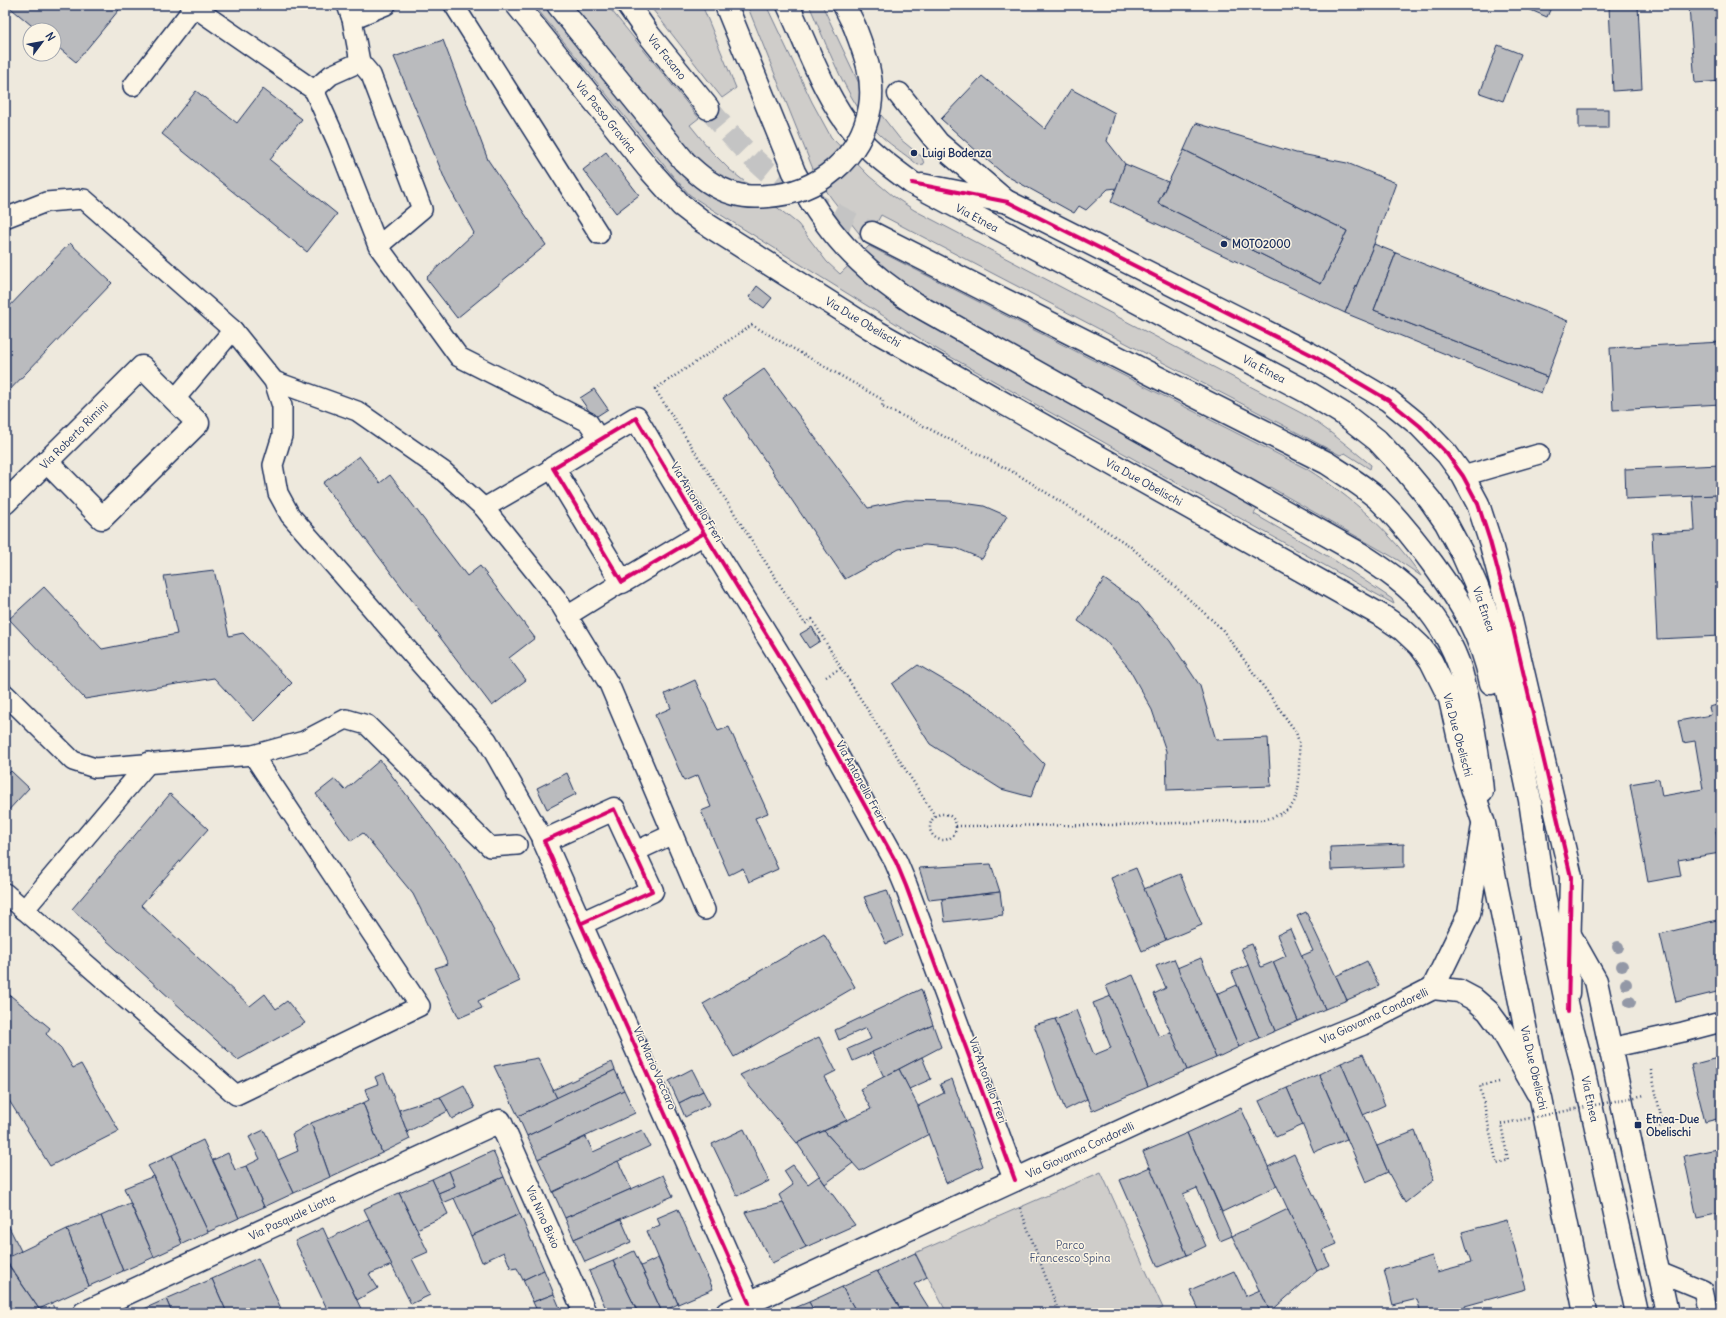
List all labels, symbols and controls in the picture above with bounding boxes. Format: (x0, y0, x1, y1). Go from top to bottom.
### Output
north arrow (22, 22, 62, 62)
text: N (43, 30, 58, 44)
street label: Via Fasano (645, 32, 689, 82)
street label: Via Passo Gravina (573, 78, 639, 156)
place label: Luigi Bodenza (922, 146, 992, 161)
marker: Luigi Bodenza (909, 148, 919, 158)
street label: Via Etnea (953, 201, 1001, 235)
place label: MOTO2000 (1232, 237, 1291, 251)
marker: MOTO2000 (1219, 239, 1229, 249)
street label: Via Due Obelischi (823, 294, 903, 350)
street label: Via Etnea (1240, 352, 1288, 386)
street label: Via Roberto Rimini (37, 398, 111, 472)
street label: Via Due Obelischi (1103, 455, 1185, 509)
street label: Via Antonello Freri (668, 460, 726, 544)
street label: Via Etnea (1470, 585, 1498, 633)
street label: Via Due Obelischi (1440, 692, 1476, 778)
street label: Via Antonello Freri (833, 738, 889, 824)
street label: Via Giovanna Condorelli (1318, 985, 1430, 1047)
street label: Via Mario Vaccaro (630, 1024, 680, 1112)
street label: Via Due Obelischi (1518, 1025, 1550, 1111)
street label: Via Antonello Freri (966, 1035, 1010, 1125)
street label: Via Etnea (1578, 1075, 1602, 1123)
place label: Etnea-Due Obelischi (1646, 1112, 1699, 1139)
street label: Via Giovanna Condorelli (1024, 1119, 1136, 1181)
marker: Etnea-Due Obelischi (1633, 1120, 1643, 1130)
street label: Via Nino Bixio (523, 1183, 563, 1251)
street label: Via Pasquale Liotta (247, 1191, 337, 1243)
park label: Parco Francesco Spina (1030, 1238, 1110, 1265)

